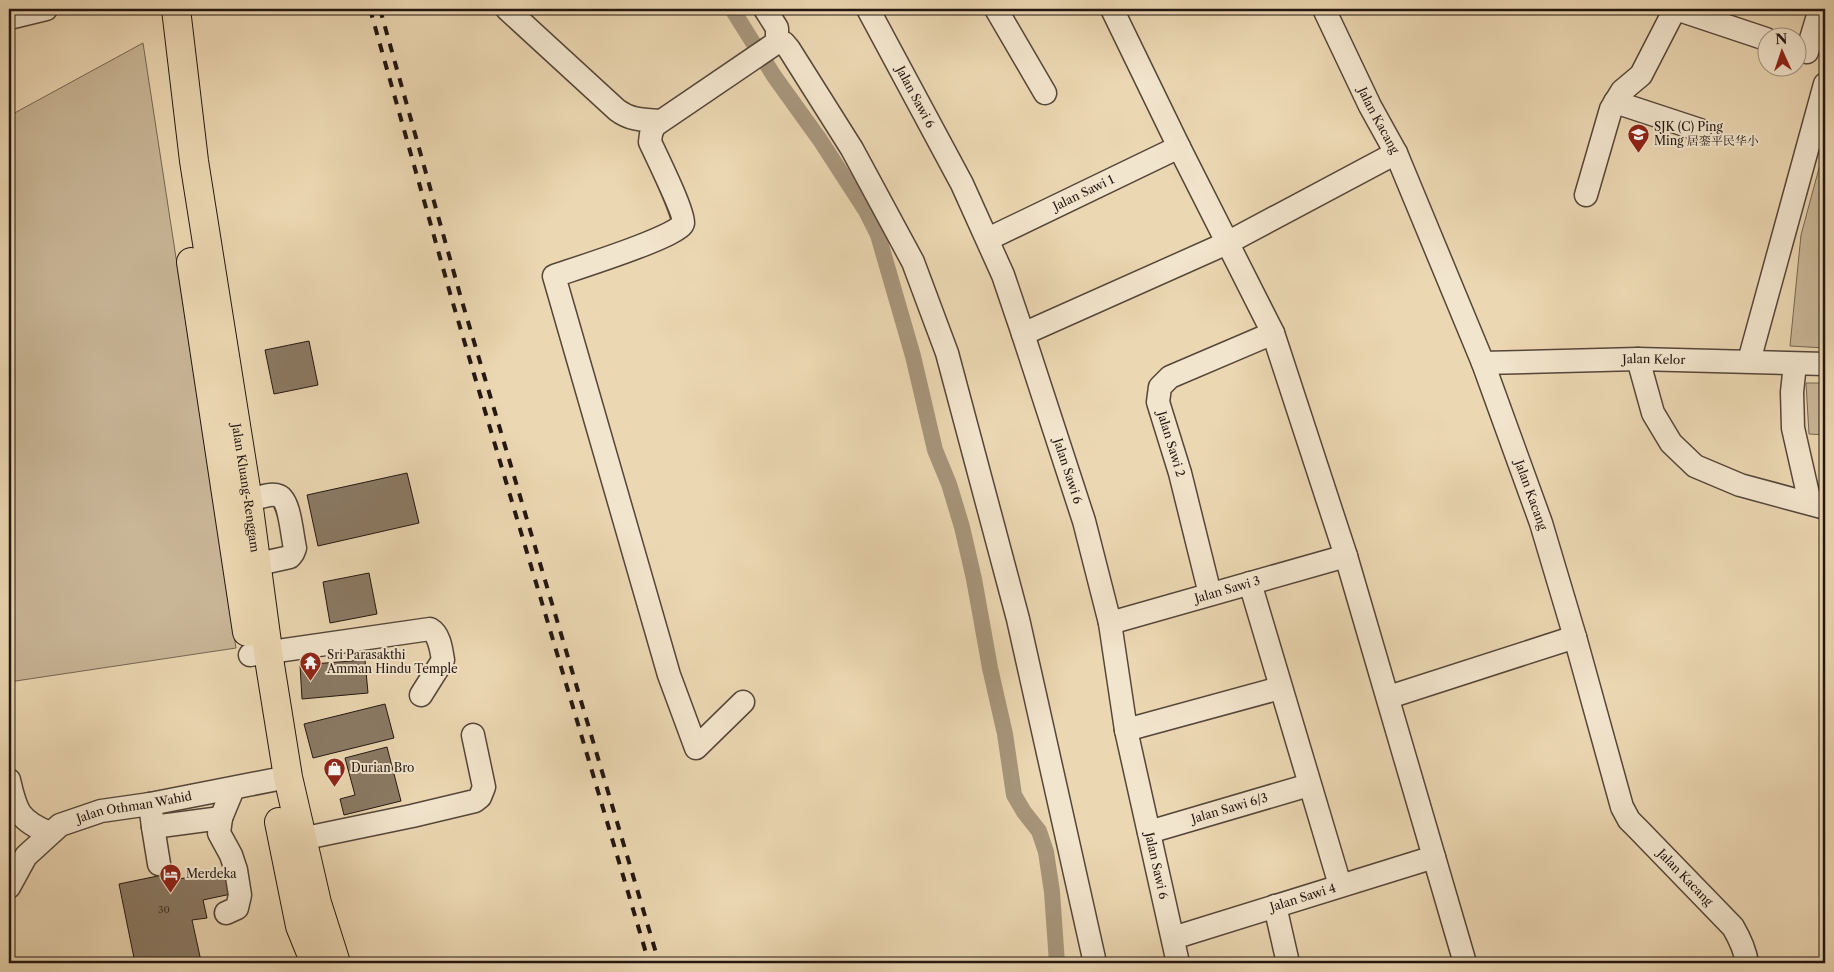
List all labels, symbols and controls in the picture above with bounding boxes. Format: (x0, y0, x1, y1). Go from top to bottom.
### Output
north arrow (1756, 28, 1806, 78)
text: N (1775, 30, 1788, 48)
street label: Jalan Sawi 6 (892, 62, 938, 130)
street label: Jalan Kacang (1354, 83, 1403, 157)
place label: SJK (C) Ping Ming 居銮平民华小 (1654, 119, 1759, 148)
school or university icon: SJK (C) Ping Ming 居銮平民华小 (1626, 122, 1650, 153)
street label: Jalan Sawi 1 (1048, 171, 1116, 215)
street label: Jalan Kelor (1620, 351, 1686, 367)
street label: Jalan Sawi 2 (1154, 407, 1189, 479)
street label: Jalan Kluang-Renggam (228, 420, 263, 553)
street label: Jalan Sawi 6 (1050, 434, 1086, 506)
street label: Jalan Kacang (1511, 456, 1551, 532)
street label: Jalan Sawi 3 (1191, 573, 1262, 606)
place label: Sri Parasakthi Amman Hindu Temple (326, 647, 458, 676)
temple icon: Sri Parasakthi Amman Hindu Temple (299, 650, 323, 681)
shop icon: Durian Bro (323, 756, 347, 787)
place label: Durian Bro (351, 760, 414, 775)
street label: Jalan Othman Wahid (72, 788, 194, 826)
street label: Jalan Sawi 6/3 (1188, 790, 1269, 827)
street label: Jalan Sawi 6 (1142, 829, 1172, 900)
street label: Jalan Kacang (1653, 844, 1717, 909)
hotel icon: Merdeka (158, 862, 182, 893)
place label: Merdeka (186, 866, 237, 881)
street label: Jalan Sawi 4 (1266, 880, 1337, 915)
house number: 30 (158, 903, 170, 916)

